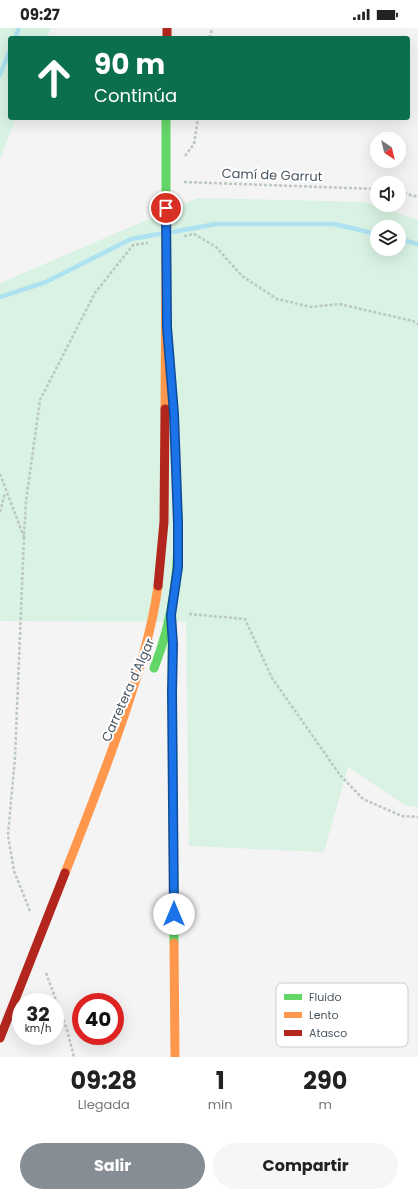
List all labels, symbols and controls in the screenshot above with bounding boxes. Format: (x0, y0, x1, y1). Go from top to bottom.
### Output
text: 09:27 (20, 4, 60, 25)
text: 90 m (94, 45, 165, 84)
icon: ahead (28, 52, 80, 104)
text: Continúa (94, 83, 177, 108)
north arrow (370, 132, 406, 168)
map controls (370, 132, 406, 256)
street label: Camí de Garrut (221, 164, 323, 186)
button: sound (370, 176, 406, 212)
pin (149, 191, 183, 225)
icon: arrive (155, 197, 177, 219)
button: layers (370, 220, 406, 256)
street label: Carretera d'Algar (97, 635, 159, 745)
position arrow (153, 893, 195, 935)
legend (276, 983, 408, 1047)
text: Fluido (309, 989, 341, 1005)
speed limit sign: 40 (72, 993, 124, 1045)
text: 32 (26, 1000, 50, 1028)
text: Lento (309, 1007, 339, 1023)
text: km/h (25, 1021, 51, 1036)
text: Atasco (309, 1025, 347, 1041)
text: 09:28 (71, 1064, 137, 1097)
text: 1 (216, 1064, 225, 1097)
text: 290 (303, 1064, 347, 1097)
text: Llegada (78, 1095, 130, 1114)
text: min (208, 1095, 233, 1114)
text: m (319, 1095, 332, 1114)
button: Salir (20, 1143, 205, 1189)
button: Compartir (213, 1143, 398, 1189)

